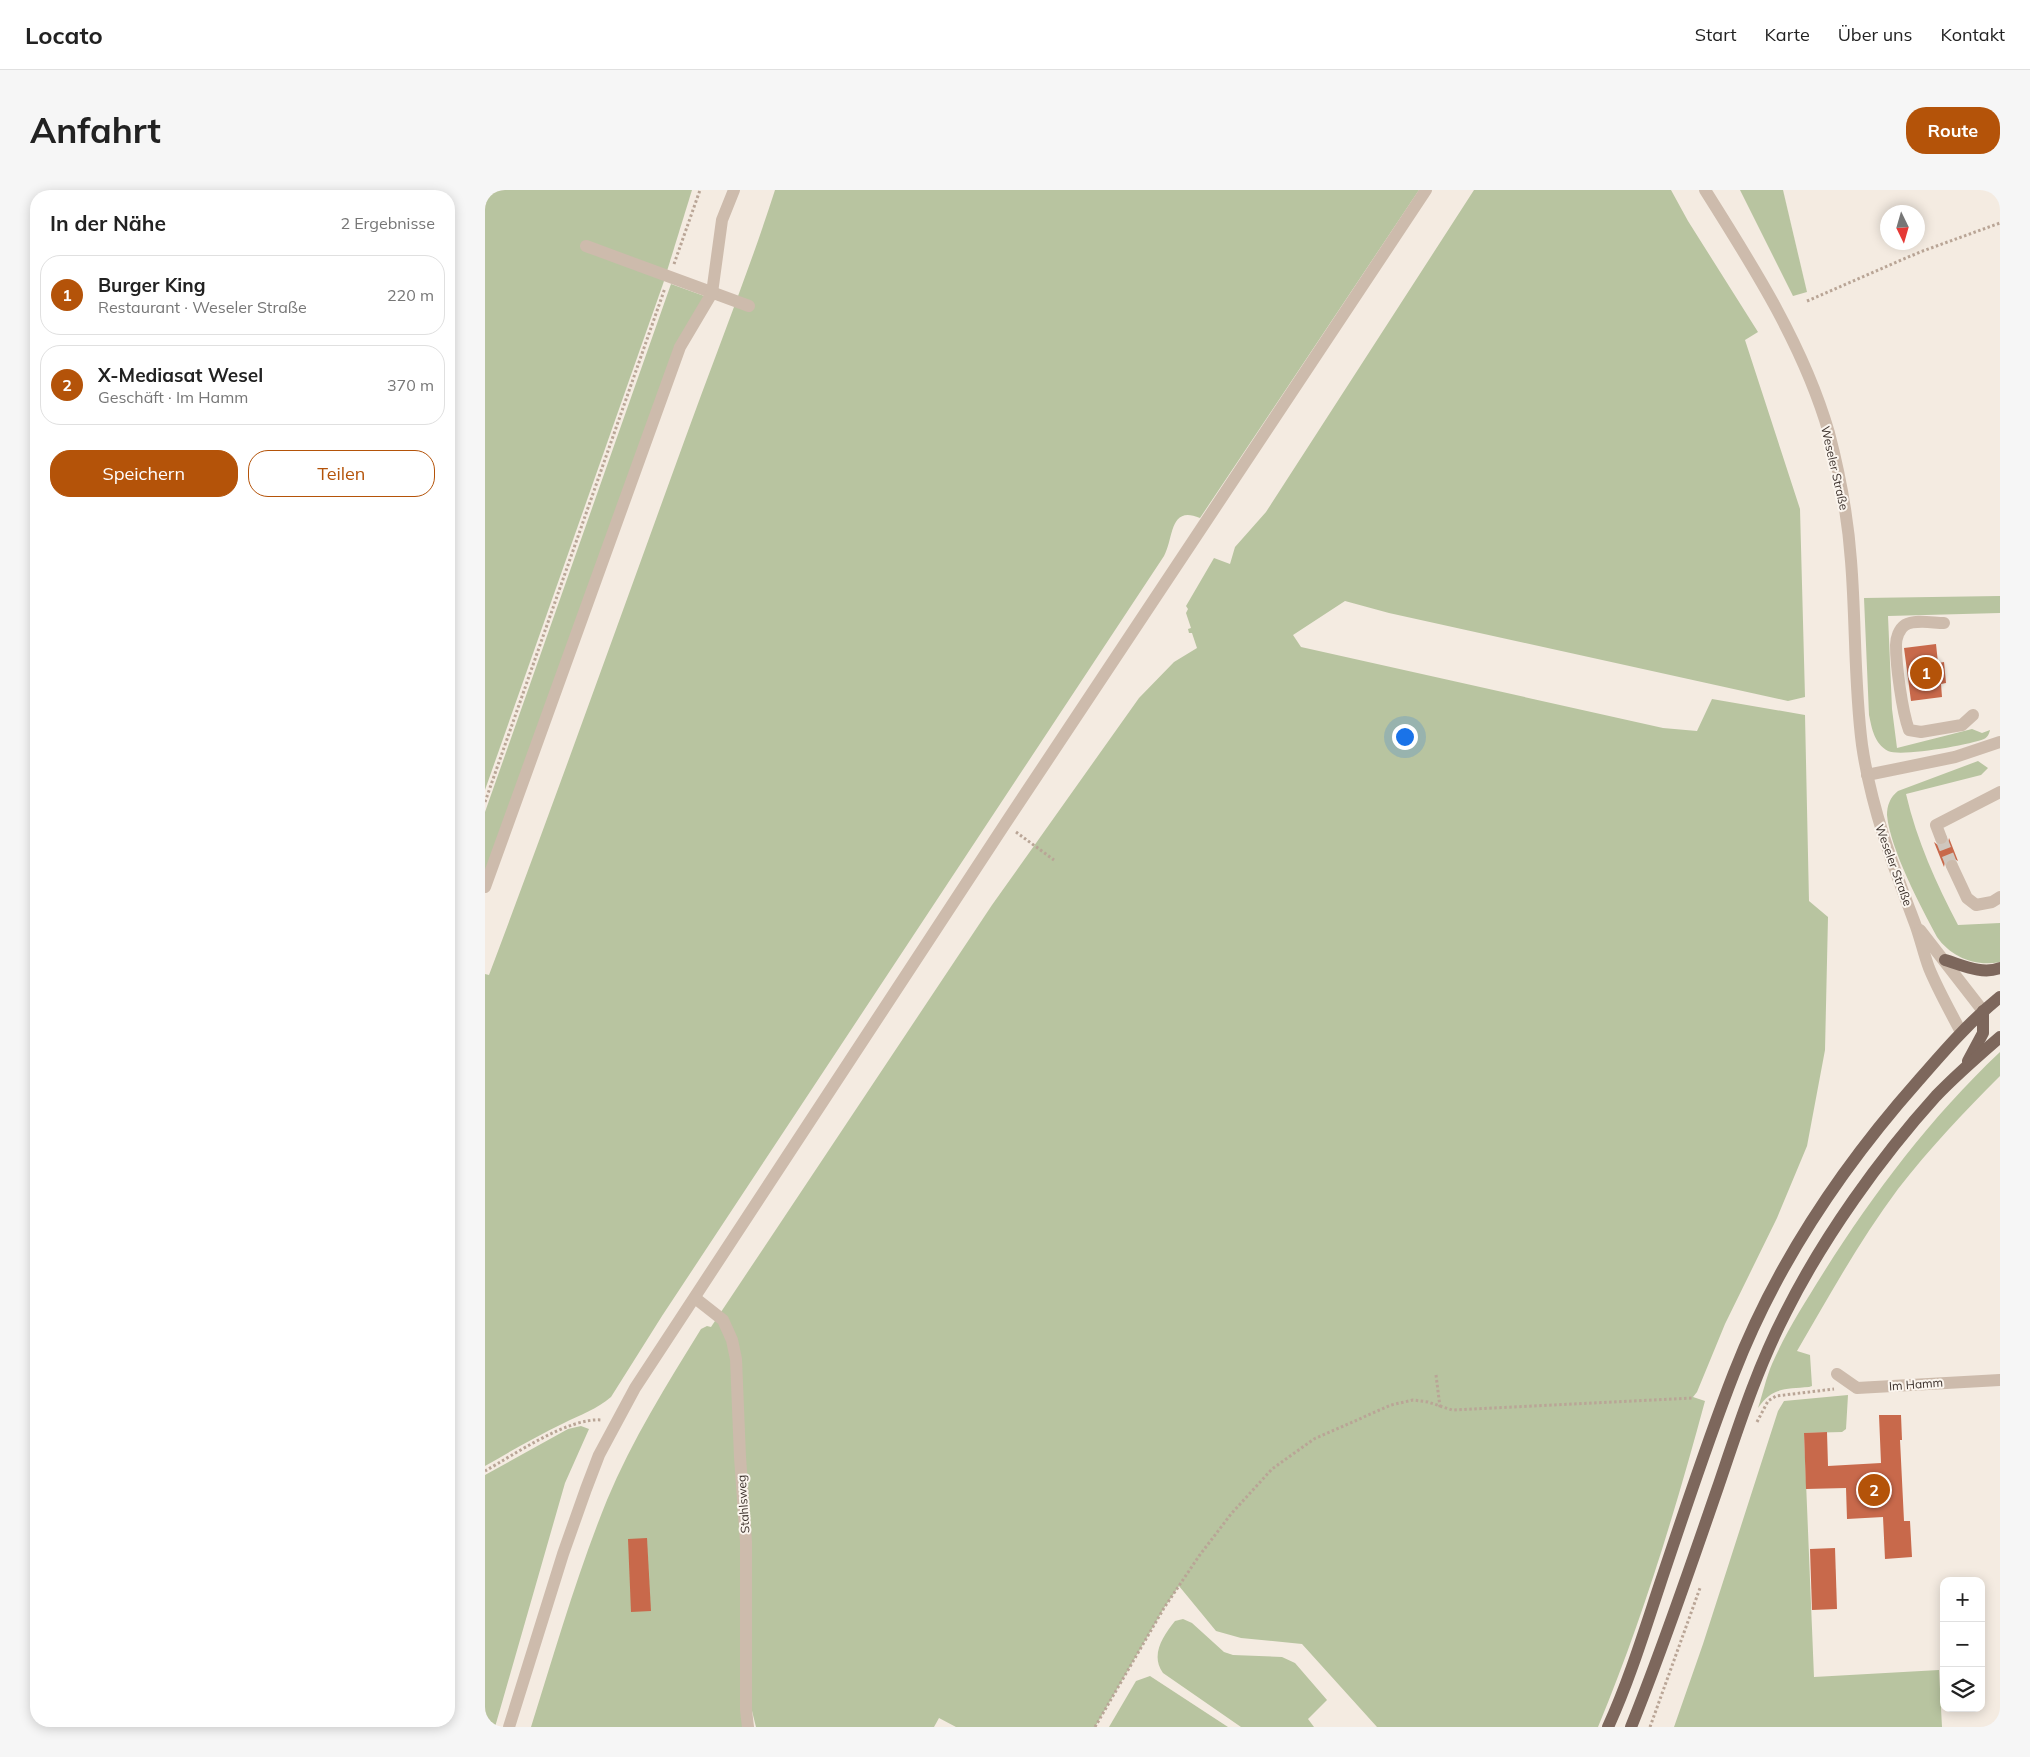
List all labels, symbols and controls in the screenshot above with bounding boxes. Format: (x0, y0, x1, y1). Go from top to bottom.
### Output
text: Locato (25, 20, 103, 50)
text: Start (1695, 23, 1736, 46)
text: Karte (1764, 23, 1810, 46)
text: Über uns (1838, 23, 1913, 46)
text: Kontakt (1941, 23, 2005, 46)
button: Route (1906, 107, 2000, 154)
text: Anfahrt (30, 108, 161, 152)
north arrow (1880, 205, 1925, 250)
text: In der Nähe (50, 210, 166, 236)
text: 2 Ergebnisse (340, 213, 435, 233)
text: Burger King (98, 273, 206, 297)
text: 1 (62, 285, 72, 305)
text: 220 m (387, 285, 434, 305)
text: Restaurant · Weseler Straße (98, 297, 307, 317)
text: X-Mediasat Wesel (98, 363, 263, 387)
text: 2 (62, 375, 72, 395)
text: 370 m (387, 375, 434, 395)
text: Geschäft · Im Hamm (98, 387, 248, 407)
street label: Weseler Straße (1818, 425, 1852, 511)
button: Speichern (50, 450, 238, 497)
button: Teilen (248, 450, 435, 497)
pin: 1 (1910, 654, 1942, 692)
your location (1392, 724, 1418, 750)
street label: Weseler Straße (1872, 822, 1916, 908)
street label: Im Hamm (1888, 1375, 1944, 1393)
pin: 2 (1858, 1471, 1890, 1509)
street label: Stahlsweg (733, 1474, 753, 1534)
map controls (1940, 1577, 1985, 1712)
button: + (1940, 1577, 1985, 1622)
button: − (1940, 1622, 1985, 1667)
button: layers (1940, 1667, 1985, 1712)

